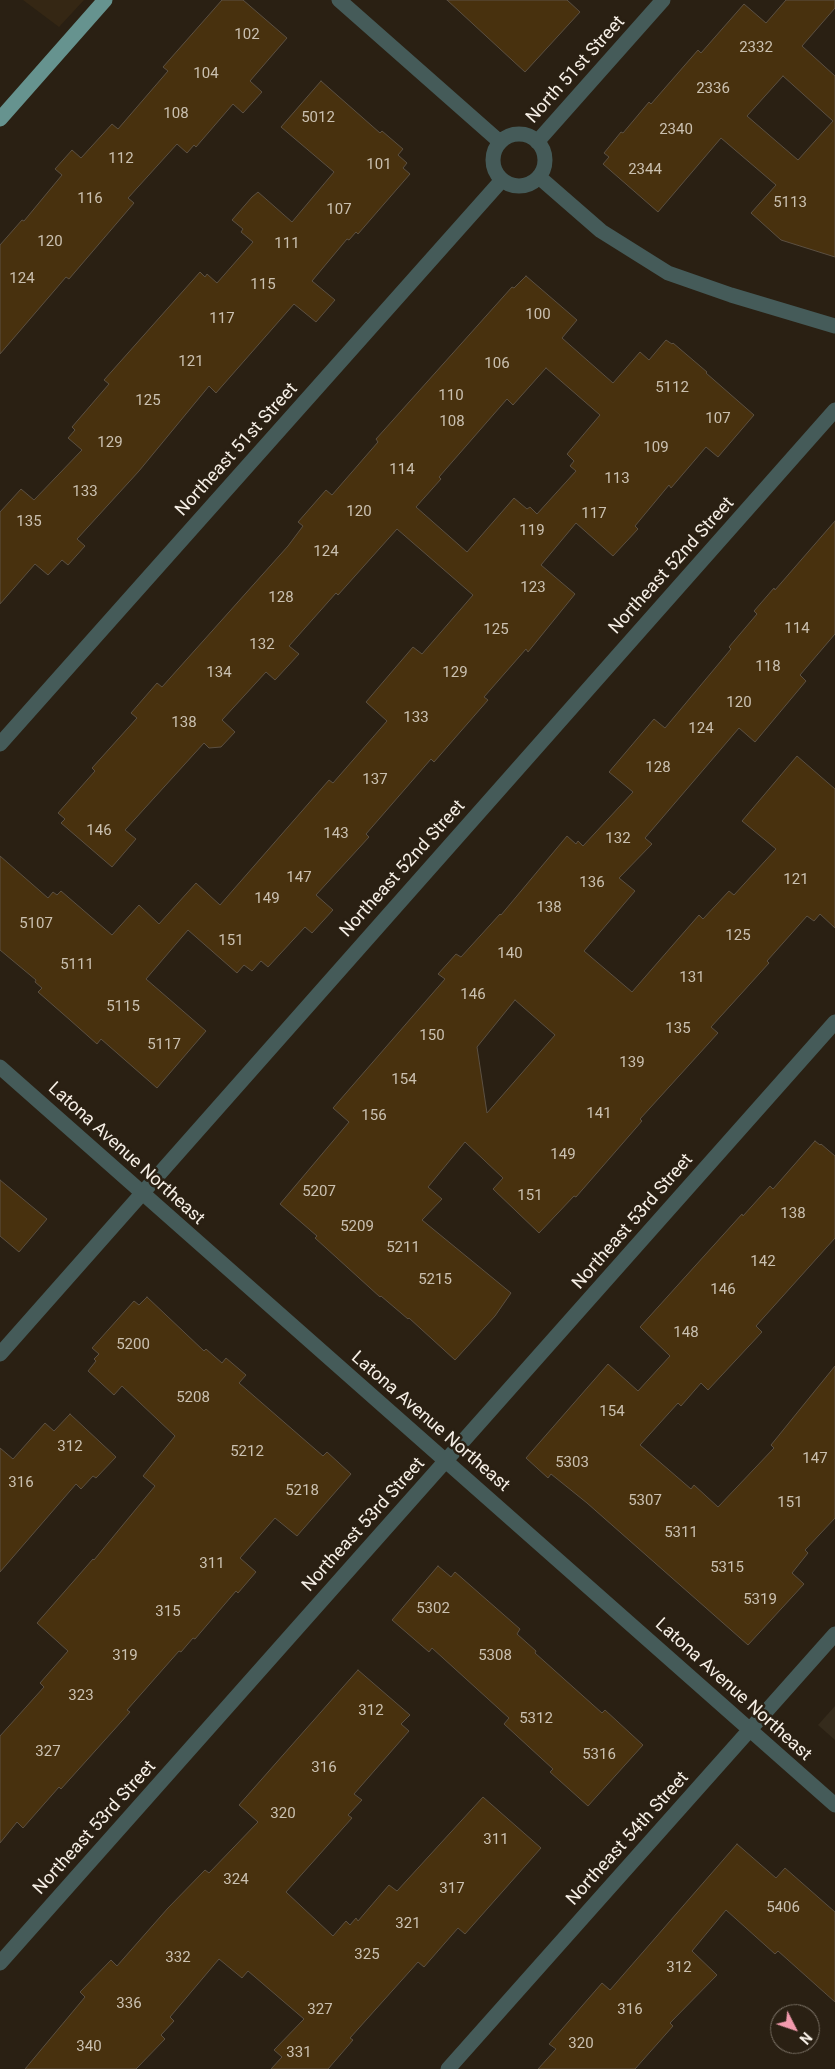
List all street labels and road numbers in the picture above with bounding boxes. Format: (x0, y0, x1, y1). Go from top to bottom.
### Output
street label: North 51st Street (522, 12, 630, 128)
street label: Northeast 51st Street (171, 379, 303, 521)
street label: Northeast 52nd Street (605, 493, 739, 639)
street label: Northeast 52nd Street (336, 796, 470, 942)
street label: Latona Avenue Northeast (43, 1078, 209, 1230)
street label: Northeast 53rd Street (568, 1150, 698, 1294)
street label: Latona Avenue Northeast (346, 1347, 514, 1497)
street label: Northeast 53rd Street (298, 1454, 430, 1596)
street label: Latona Avenue Northeast (650, 1614, 816, 1766)
street label: Northeast 53rd Street (29, 1757, 161, 1899)
street label: Northeast 54th Street (562, 1768, 694, 1910)

